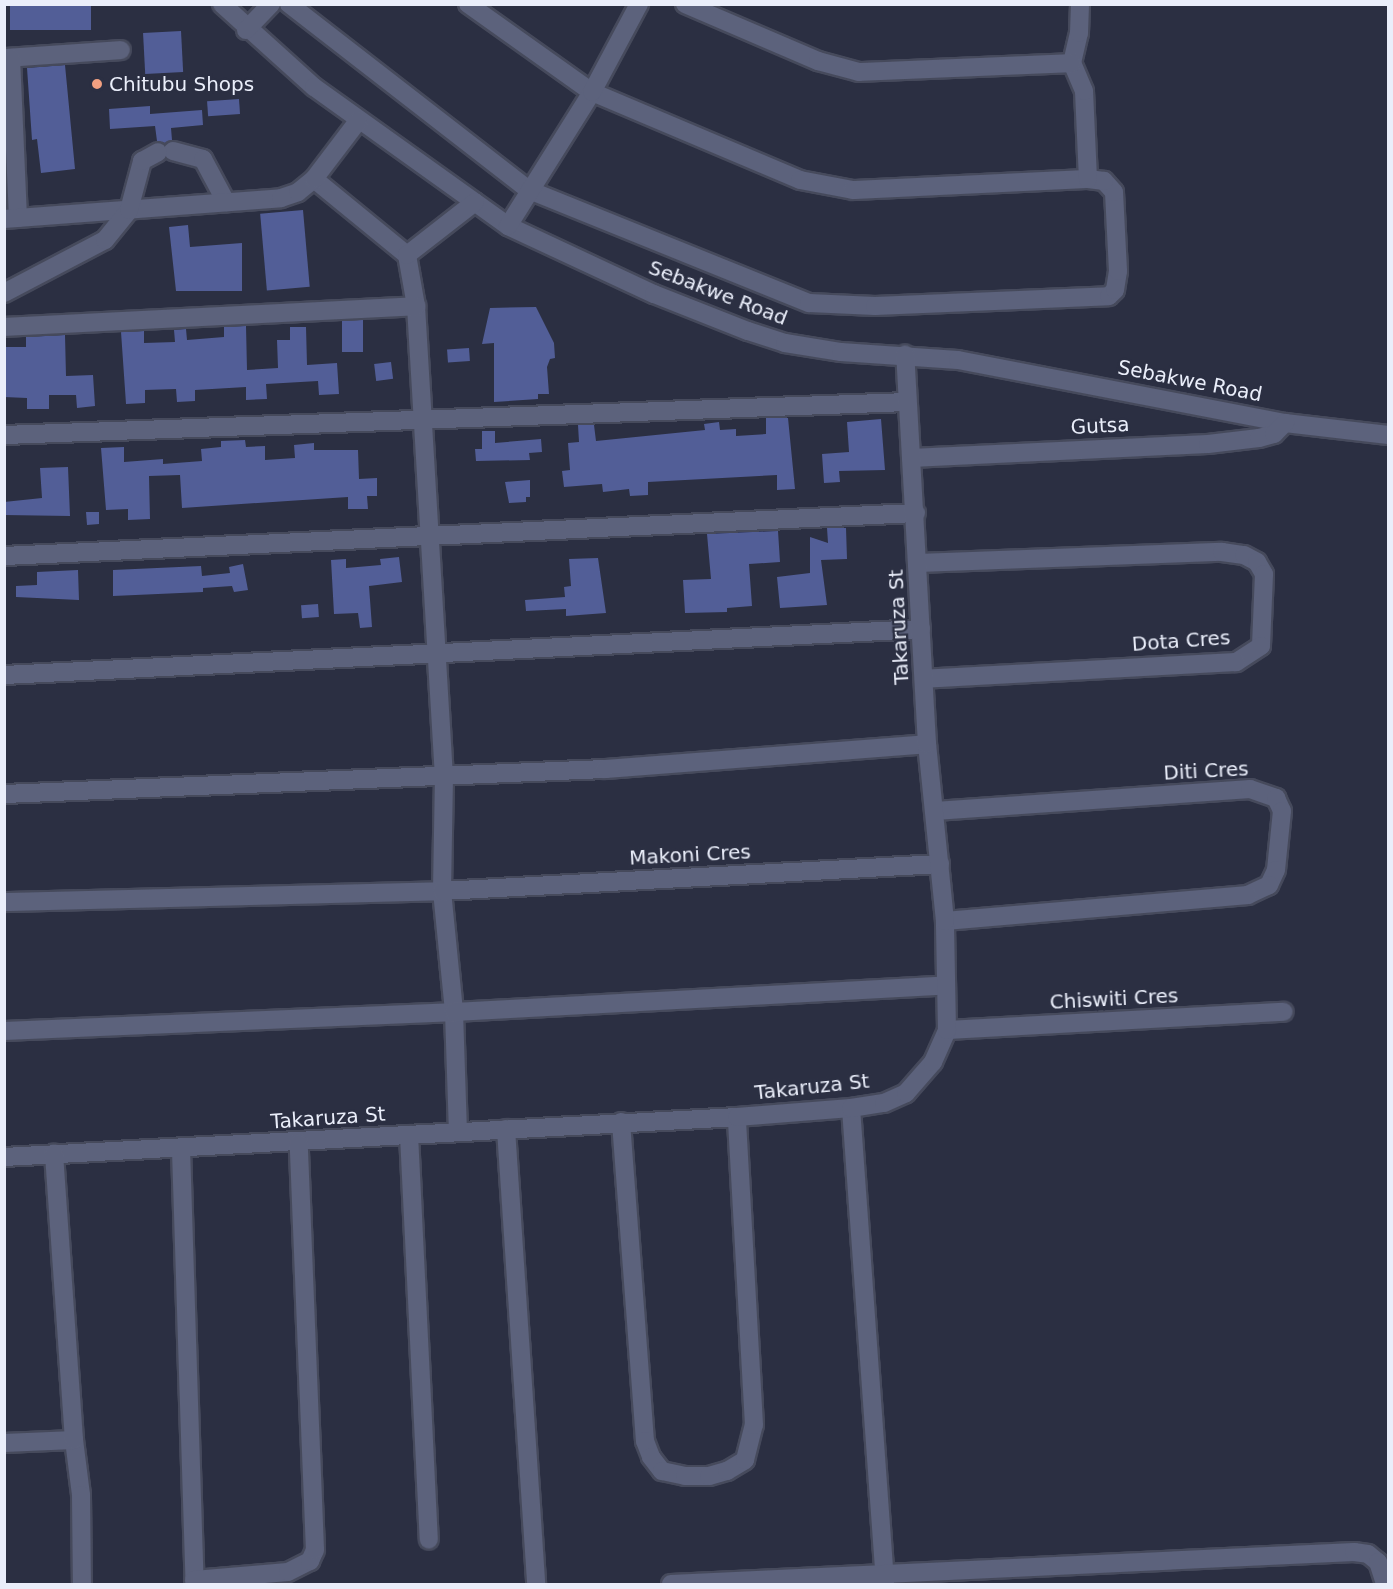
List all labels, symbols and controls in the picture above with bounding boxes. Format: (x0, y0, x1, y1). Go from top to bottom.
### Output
place label: Chitubu Shops (109, 72, 254, 96)
marker: Chitubu Shops (90, 77, 104, 91)
street label: Sebakwe Road (645, 256, 791, 330)
street label: Sebakwe Road (1116, 355, 1264, 407)
street label: Gutsa (1070, 412, 1130, 440)
street label: Takaruza St (884, 569, 914, 685)
street label: Dota Cres (1131, 626, 1231, 656)
street label: Diti Cres (1163, 757, 1249, 785)
street label: Makoni Cres (629, 840, 751, 870)
street label: Chiswiti Cres (1049, 984, 1179, 1014)
street label: Takaruza St (753, 1069, 871, 1105)
street label: Takaruza St (270, 1102, 386, 1134)

